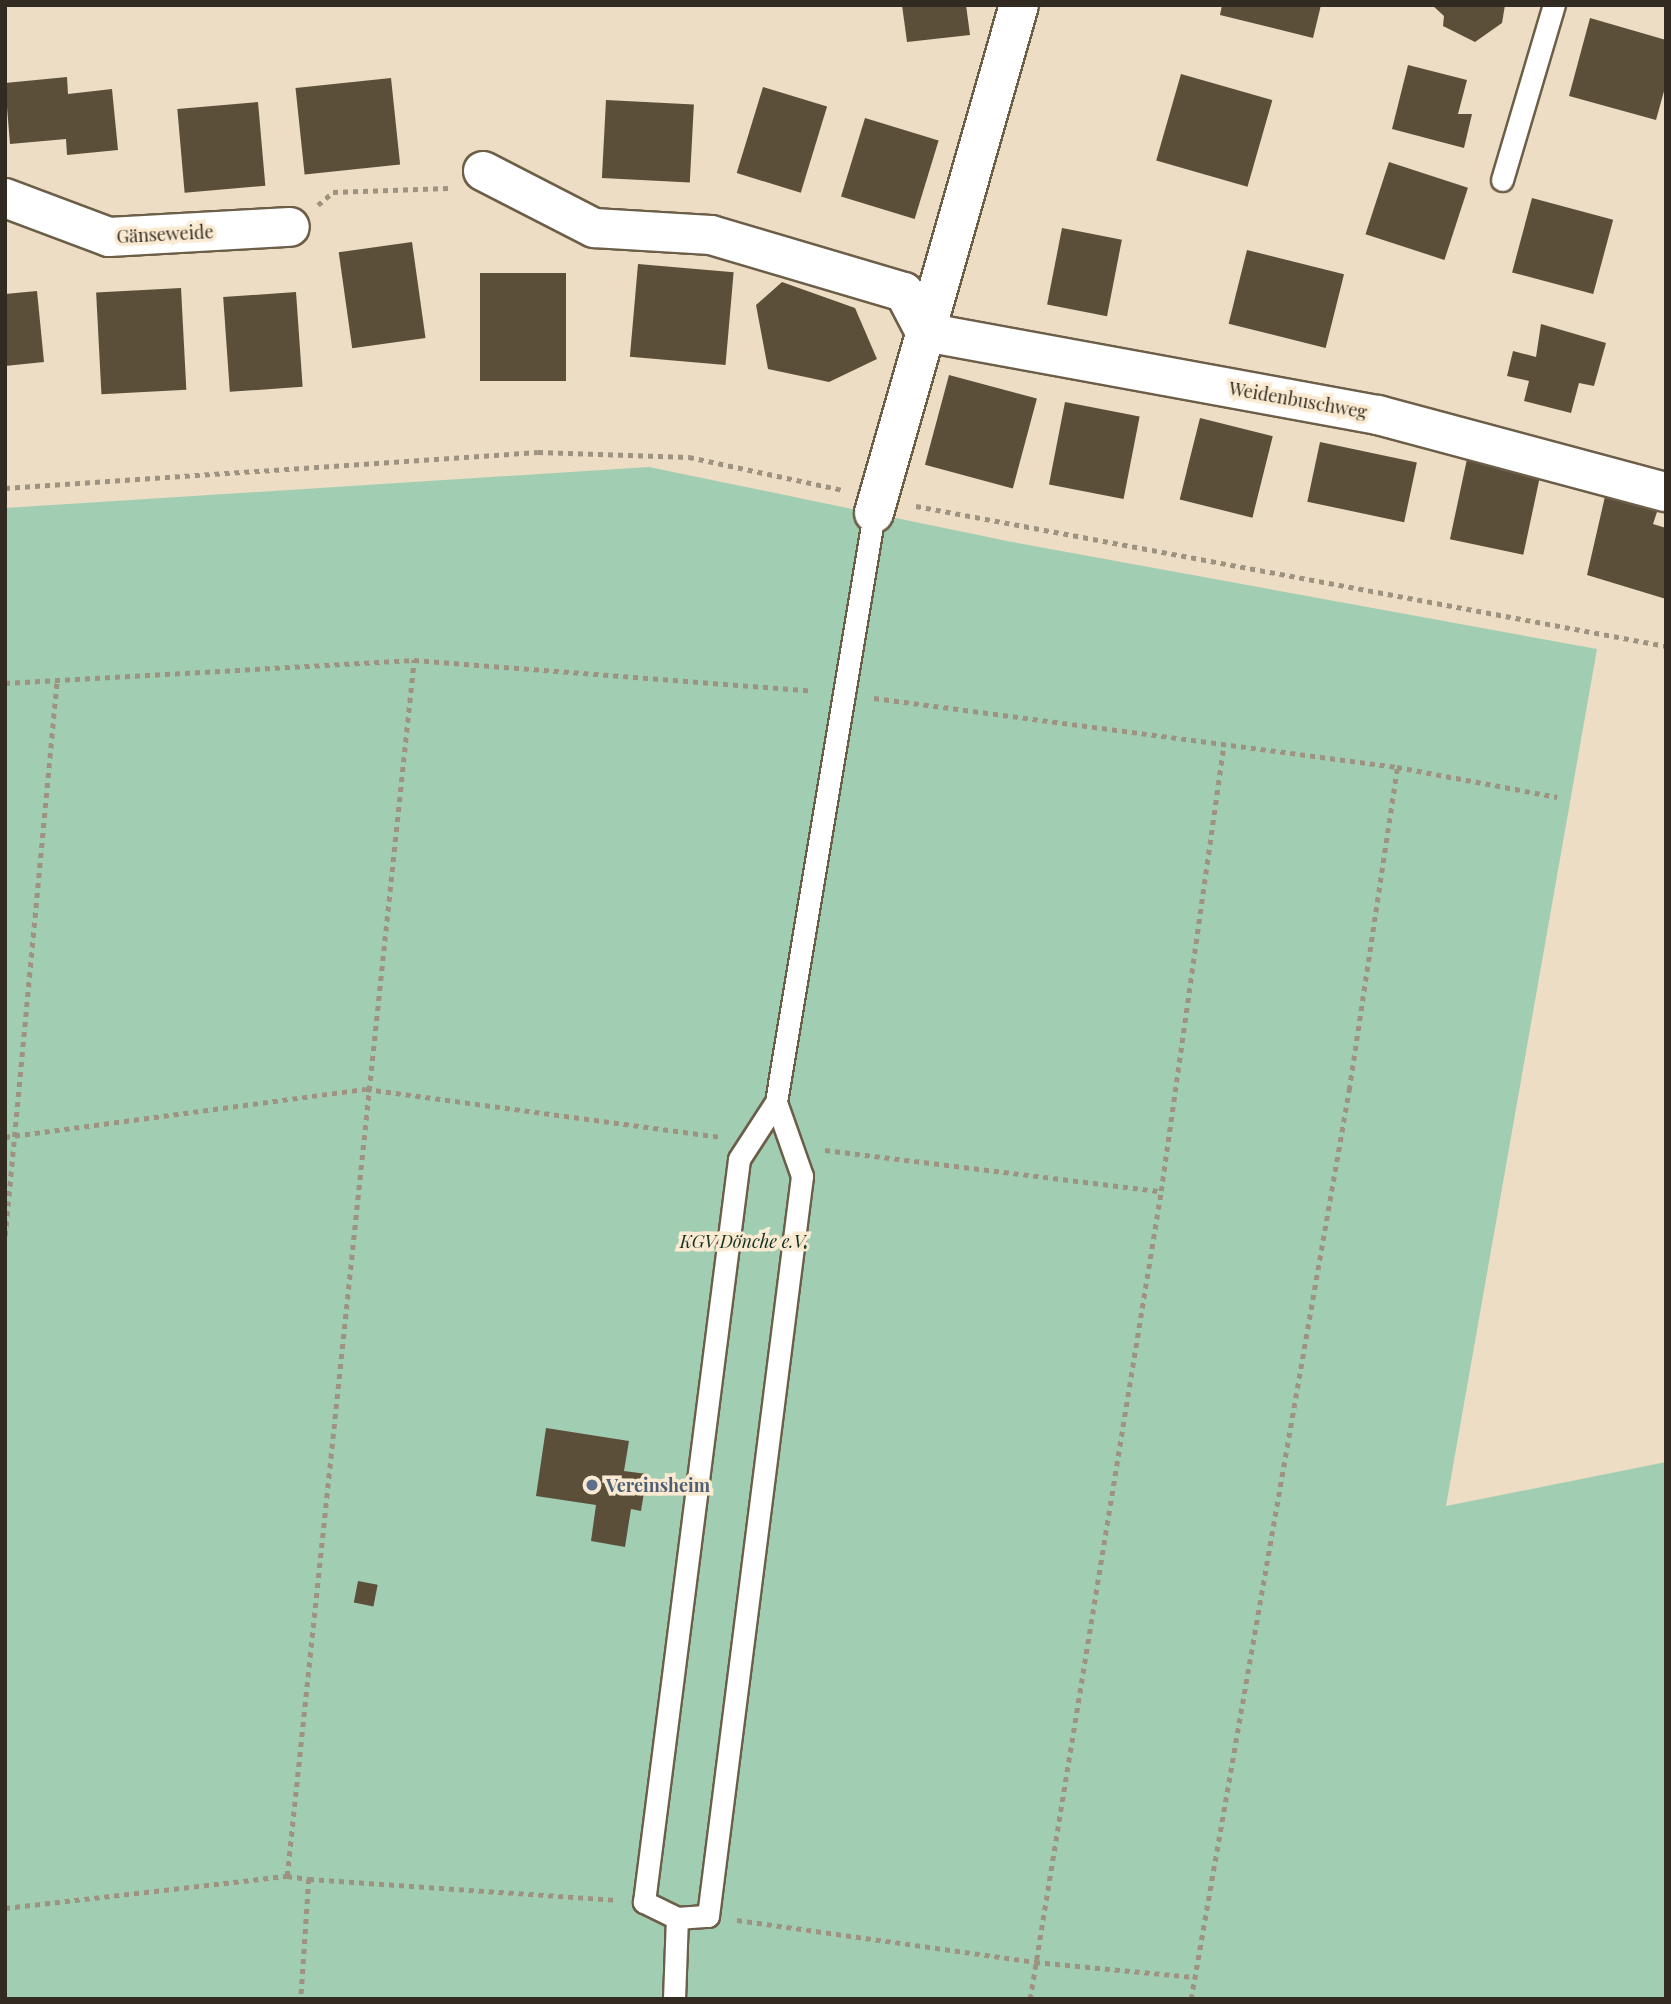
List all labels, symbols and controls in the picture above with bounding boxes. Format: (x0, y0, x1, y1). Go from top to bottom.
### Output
street label: Gänseweide (116, 221, 214, 247)
street label: Weidenbuschweg (1227, 377, 1369, 423)
park label: KGV Dönche e.V. (680, 1230, 808, 1252)
place label: Vereinsheim (606, 1474, 710, 1496)
marker: Vereinsheim (584, 1477, 600, 1493)

